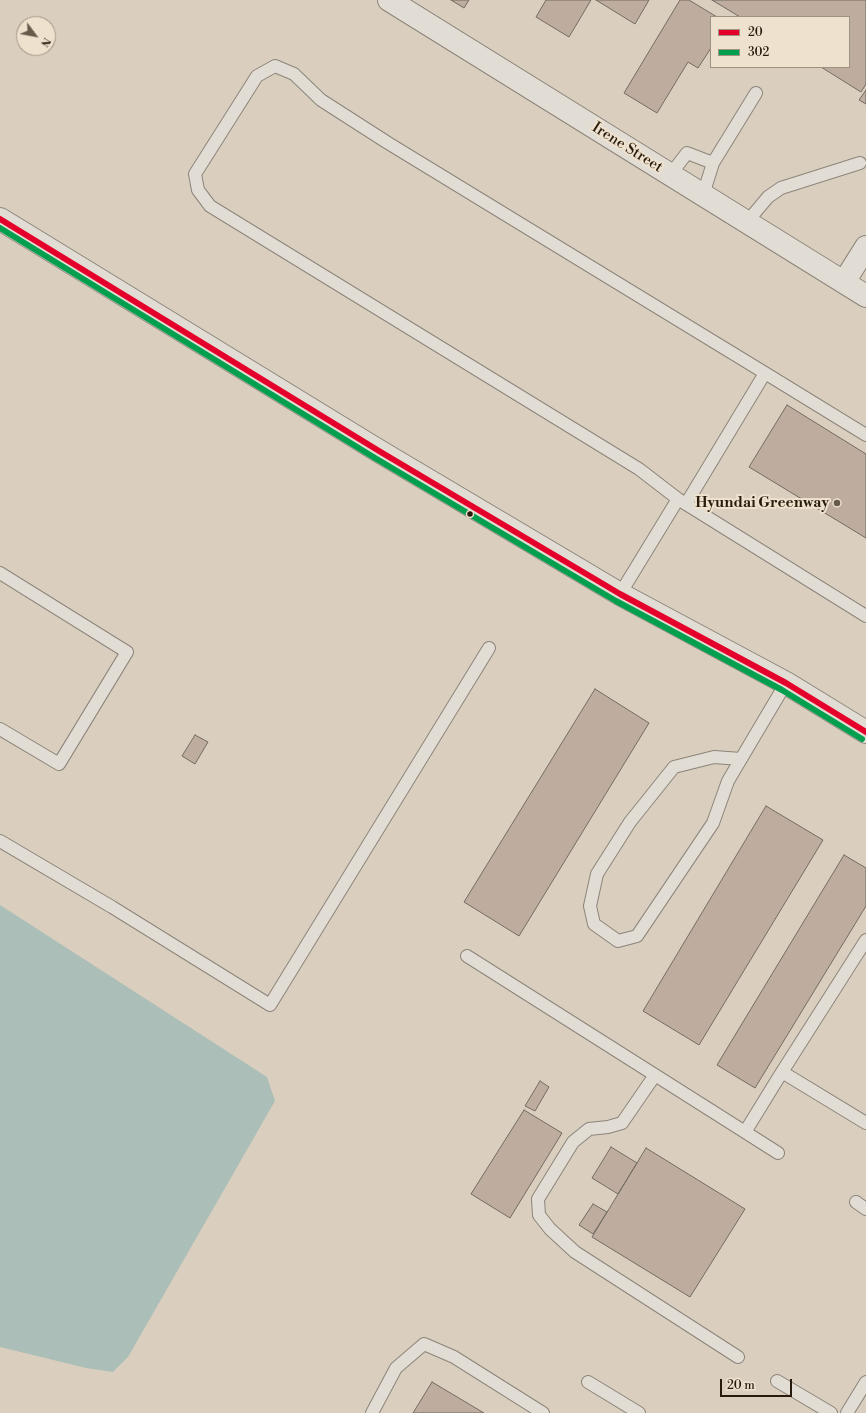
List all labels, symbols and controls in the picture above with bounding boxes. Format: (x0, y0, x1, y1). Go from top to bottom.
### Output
north arrow (16, 16, 56, 56)
legend (710, 16, 850, 68)
text: 20 (748, 25, 763, 40)
text: N (37, 34, 54, 49)
text: 302 (748, 45, 769, 60)
street label: Irene Street (588, 119, 666, 177)
place label: Hyundai Greenway (695, 494, 829, 512)
marker: Hyundai Greenway (832, 498, 842, 508)
unlabelled marker (465, 509, 475, 519)
scale bar (722, 1371, 794, 1397)
text: 20 m (727, 1378, 755, 1393)

